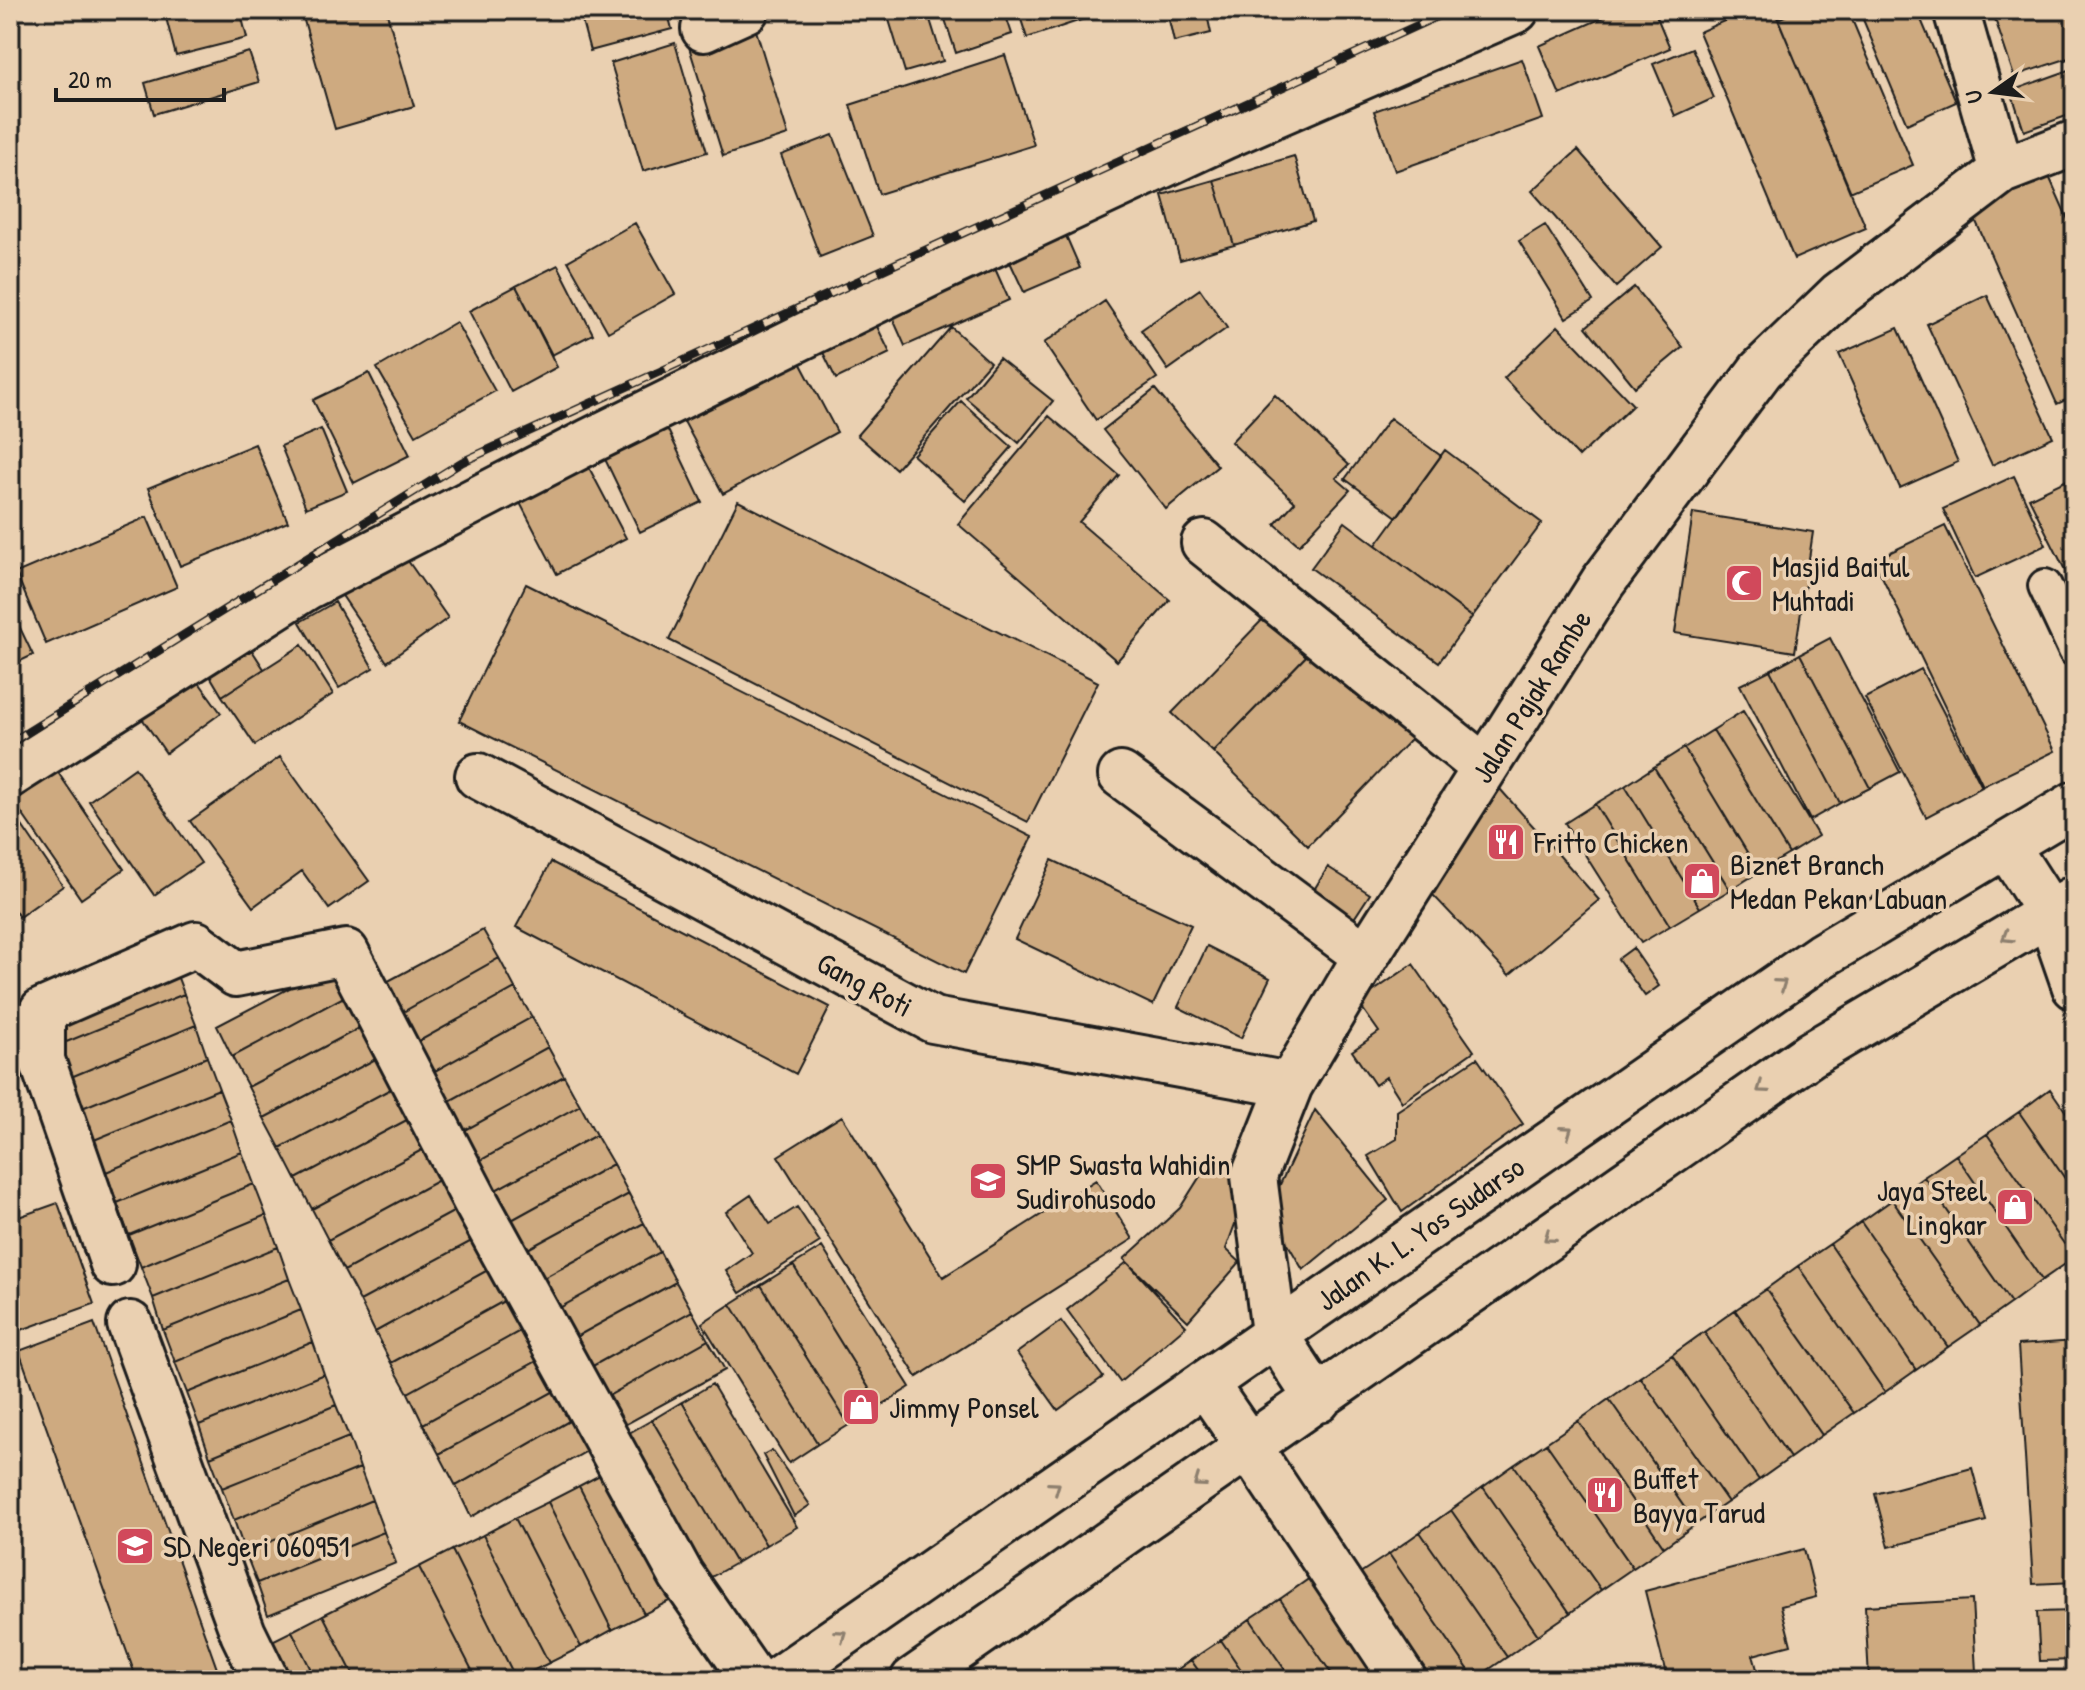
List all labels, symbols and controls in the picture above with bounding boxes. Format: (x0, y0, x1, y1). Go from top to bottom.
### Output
scale bar (56, 52, 224, 102)
north arrow (1953, 52, 2033, 132)
text: 20 m (68, 63, 112, 95)
text: U (1958, 87, 1990, 106)
place label: Masjid Baitul Muhtadi (1772, 546, 1910, 620)
mosque icon: Masjid Baitul Muhtadi (1723, 562, 1765, 604)
street label: Jalan Pajak Rambe (1462, 602, 1600, 790)
restaurant icon: Fritto Chicken (1485, 821, 1527, 863)
place label: Fritto Chicken (1533, 822, 1689, 862)
place label: Biznet Branch Medan Pekan Labuan (1730, 844, 1947, 918)
shop icon: Biznet Branch Medan Pekan Labuan (1681, 860, 1723, 902)
one-way arrow (2001, 927, 2016, 943)
street label: Gang Roti (810, 942, 920, 1026)
one-way arrow (1773, 978, 1787, 993)
one-way arrow (1757, 1078, 1771, 1093)
one-way arrow (1559, 1126, 1573, 1141)
place label: SMP Swasta Wahidin Sudirohusodo (1016, 1144, 1230, 1218)
street label: Jalan K. L. Yos Sudarso (1308, 1146, 1532, 1320)
school or university icon: SMP Swasta Wahidin Sudirohusodo (967, 1160, 1009, 1202)
place label: Jaya Steel Lingkar (1877, 1170, 1987, 1244)
shop icon: Jaya Steel Lingkar (1994, 1186, 2036, 1228)
one-way arrow (1544, 1227, 1558, 1242)
shop icon: Jimmy Ponsel (840, 1386, 882, 1428)
place label: Jimmy Ponsel (889, 1387, 1039, 1427)
place label: Buffet Bayya Tarud (1633, 1458, 1765, 1532)
one-way arrow (1193, 1473, 1207, 1488)
restaurant icon: Buffet Bayya Tarud (1584, 1474, 1626, 1516)
one-way arrow (1046, 1482, 1060, 1497)
school or university icon: SD Negeri 060951 (114, 1525, 156, 1567)
place label: SD Negeri 060951 (163, 1526, 350, 1566)
one-way arrow (833, 1630, 847, 1645)

